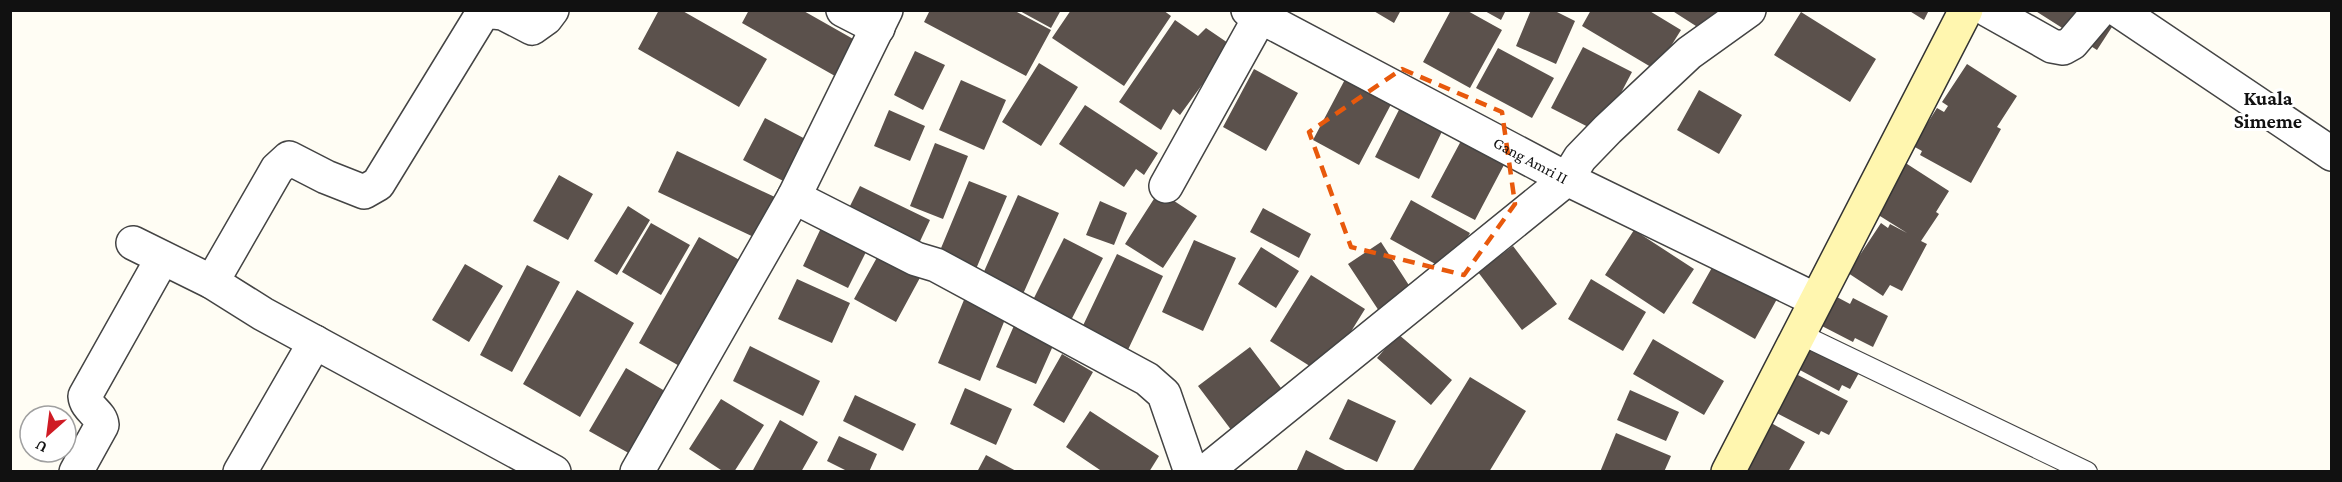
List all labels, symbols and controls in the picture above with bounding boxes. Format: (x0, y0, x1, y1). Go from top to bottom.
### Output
district label: Kuala Simeme (2234, 87, 2302, 132)
street label: Gang Amri II (1491, 133, 1571, 186)
north arrow (18, 404, 78, 464)
text: U (32, 437, 50, 457)

